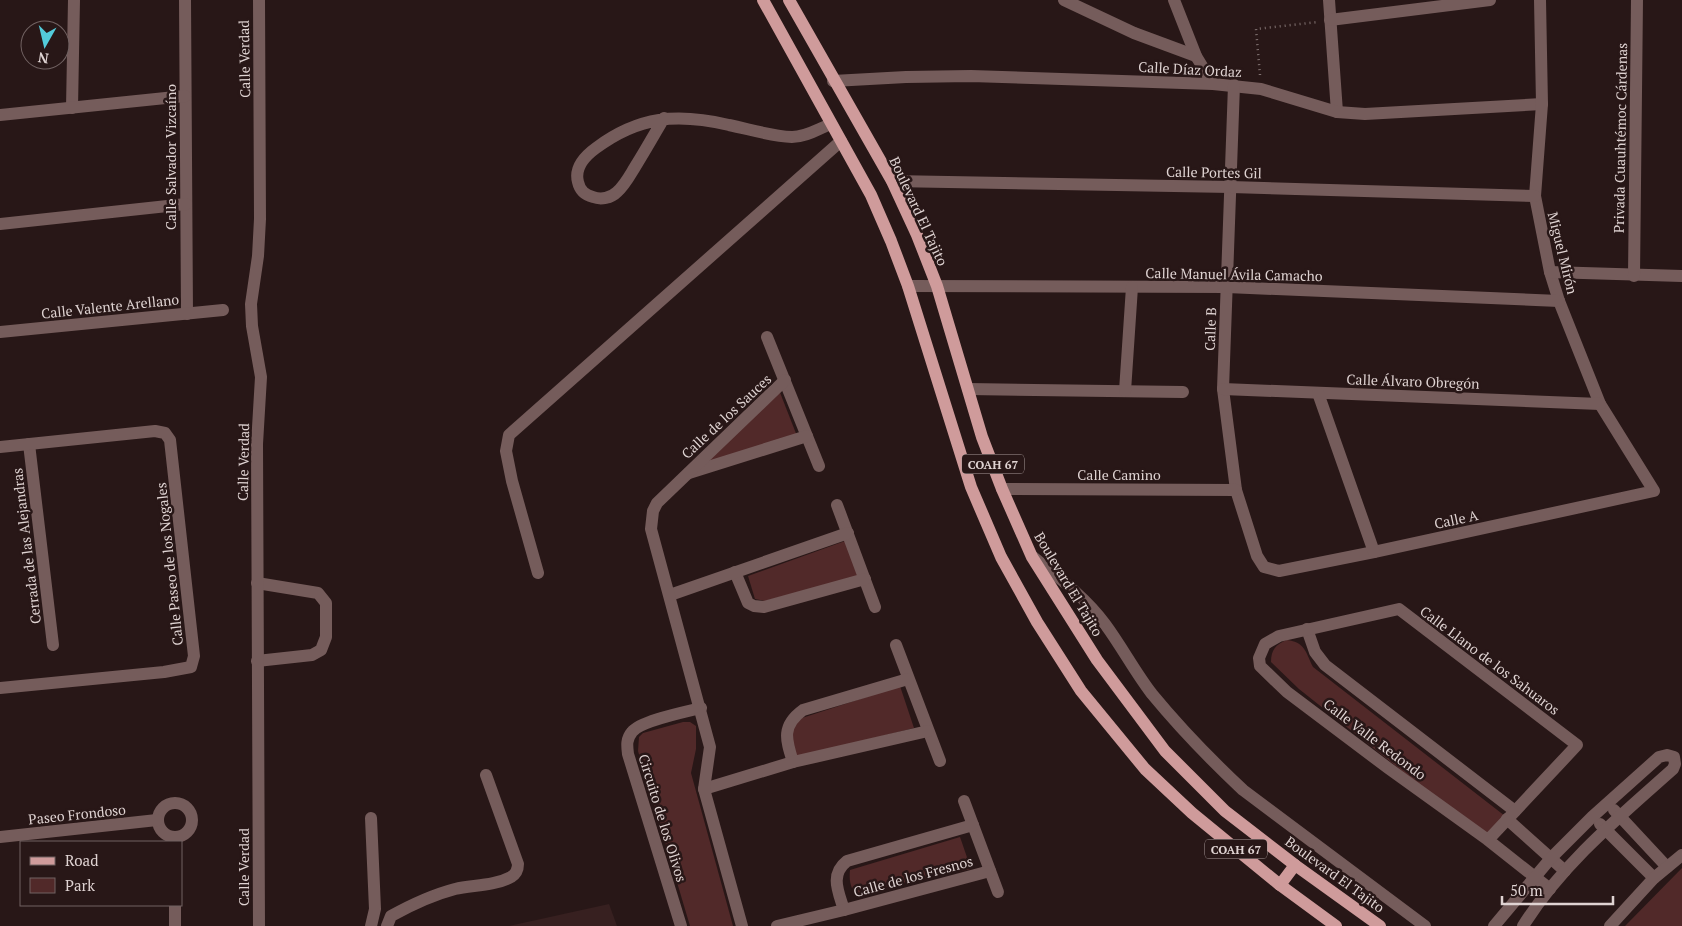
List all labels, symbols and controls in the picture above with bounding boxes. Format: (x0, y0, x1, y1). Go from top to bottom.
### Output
north arrow (20, 20, 70, 70)
street label: Calle Verdad (234, 20, 254, 98)
street label: Privada Cuauhtémoc Cárdenas (1609, 43, 1631, 233)
text: N (36, 48, 50, 69)
street label: Calle Díaz Ordaz (1138, 57, 1242, 81)
street label: Calle Salvador Vizcaíno (161, 84, 180, 230)
street label: Boulevard El Tajito (885, 153, 953, 269)
street label: Calle Portes Gil (1166, 162, 1262, 182)
street label: Miguel Mirón (1544, 210, 1583, 297)
street label: Calle Manuel Ávila Camacho (1145, 263, 1323, 285)
street label: Calle Valente Arellano (40, 289, 180, 323)
street label: Calle B (1200, 307, 1220, 351)
street label: Calle de los Sauces (677, 369, 775, 463)
street label: Calle Álvaro Obregón (1346, 369, 1480, 393)
street label: Calle Verdad (233, 423, 253, 501)
road number: COAH 67 (962, 454, 1024, 474)
street label: Calle Camino (1077, 465, 1161, 484)
street label: Cerrada de las Alejandras (7, 467, 45, 625)
street label: Calle Paseo de los Nogales (151, 481, 187, 647)
street label: Calle A (1432, 505, 1480, 533)
street label: Boulevard El Tajito (1030, 528, 1108, 640)
street label: Calle Llano de los Sahuaros (1416, 601, 1564, 719)
street label: Calle Valle Redondo (1320, 694, 1430, 784)
street label: Circuito de los Olivos (635, 752, 691, 884)
street label: Paseo Frondoso (27, 799, 127, 829)
street label: Calle Verdad (234, 828, 253, 906)
street label: Boulevard El Tajito (1282, 832, 1389, 917)
road number: COAH 67 (1205, 840, 1267, 859)
legend (20, 841, 182, 906)
text: Road (65, 850, 98, 870)
street label: Calle de los Fresnos (851, 851, 975, 901)
scale bar (1502, 874, 1613, 906)
text: Park (65, 875, 95, 895)
text: 50 m (1510, 880, 1543, 900)

